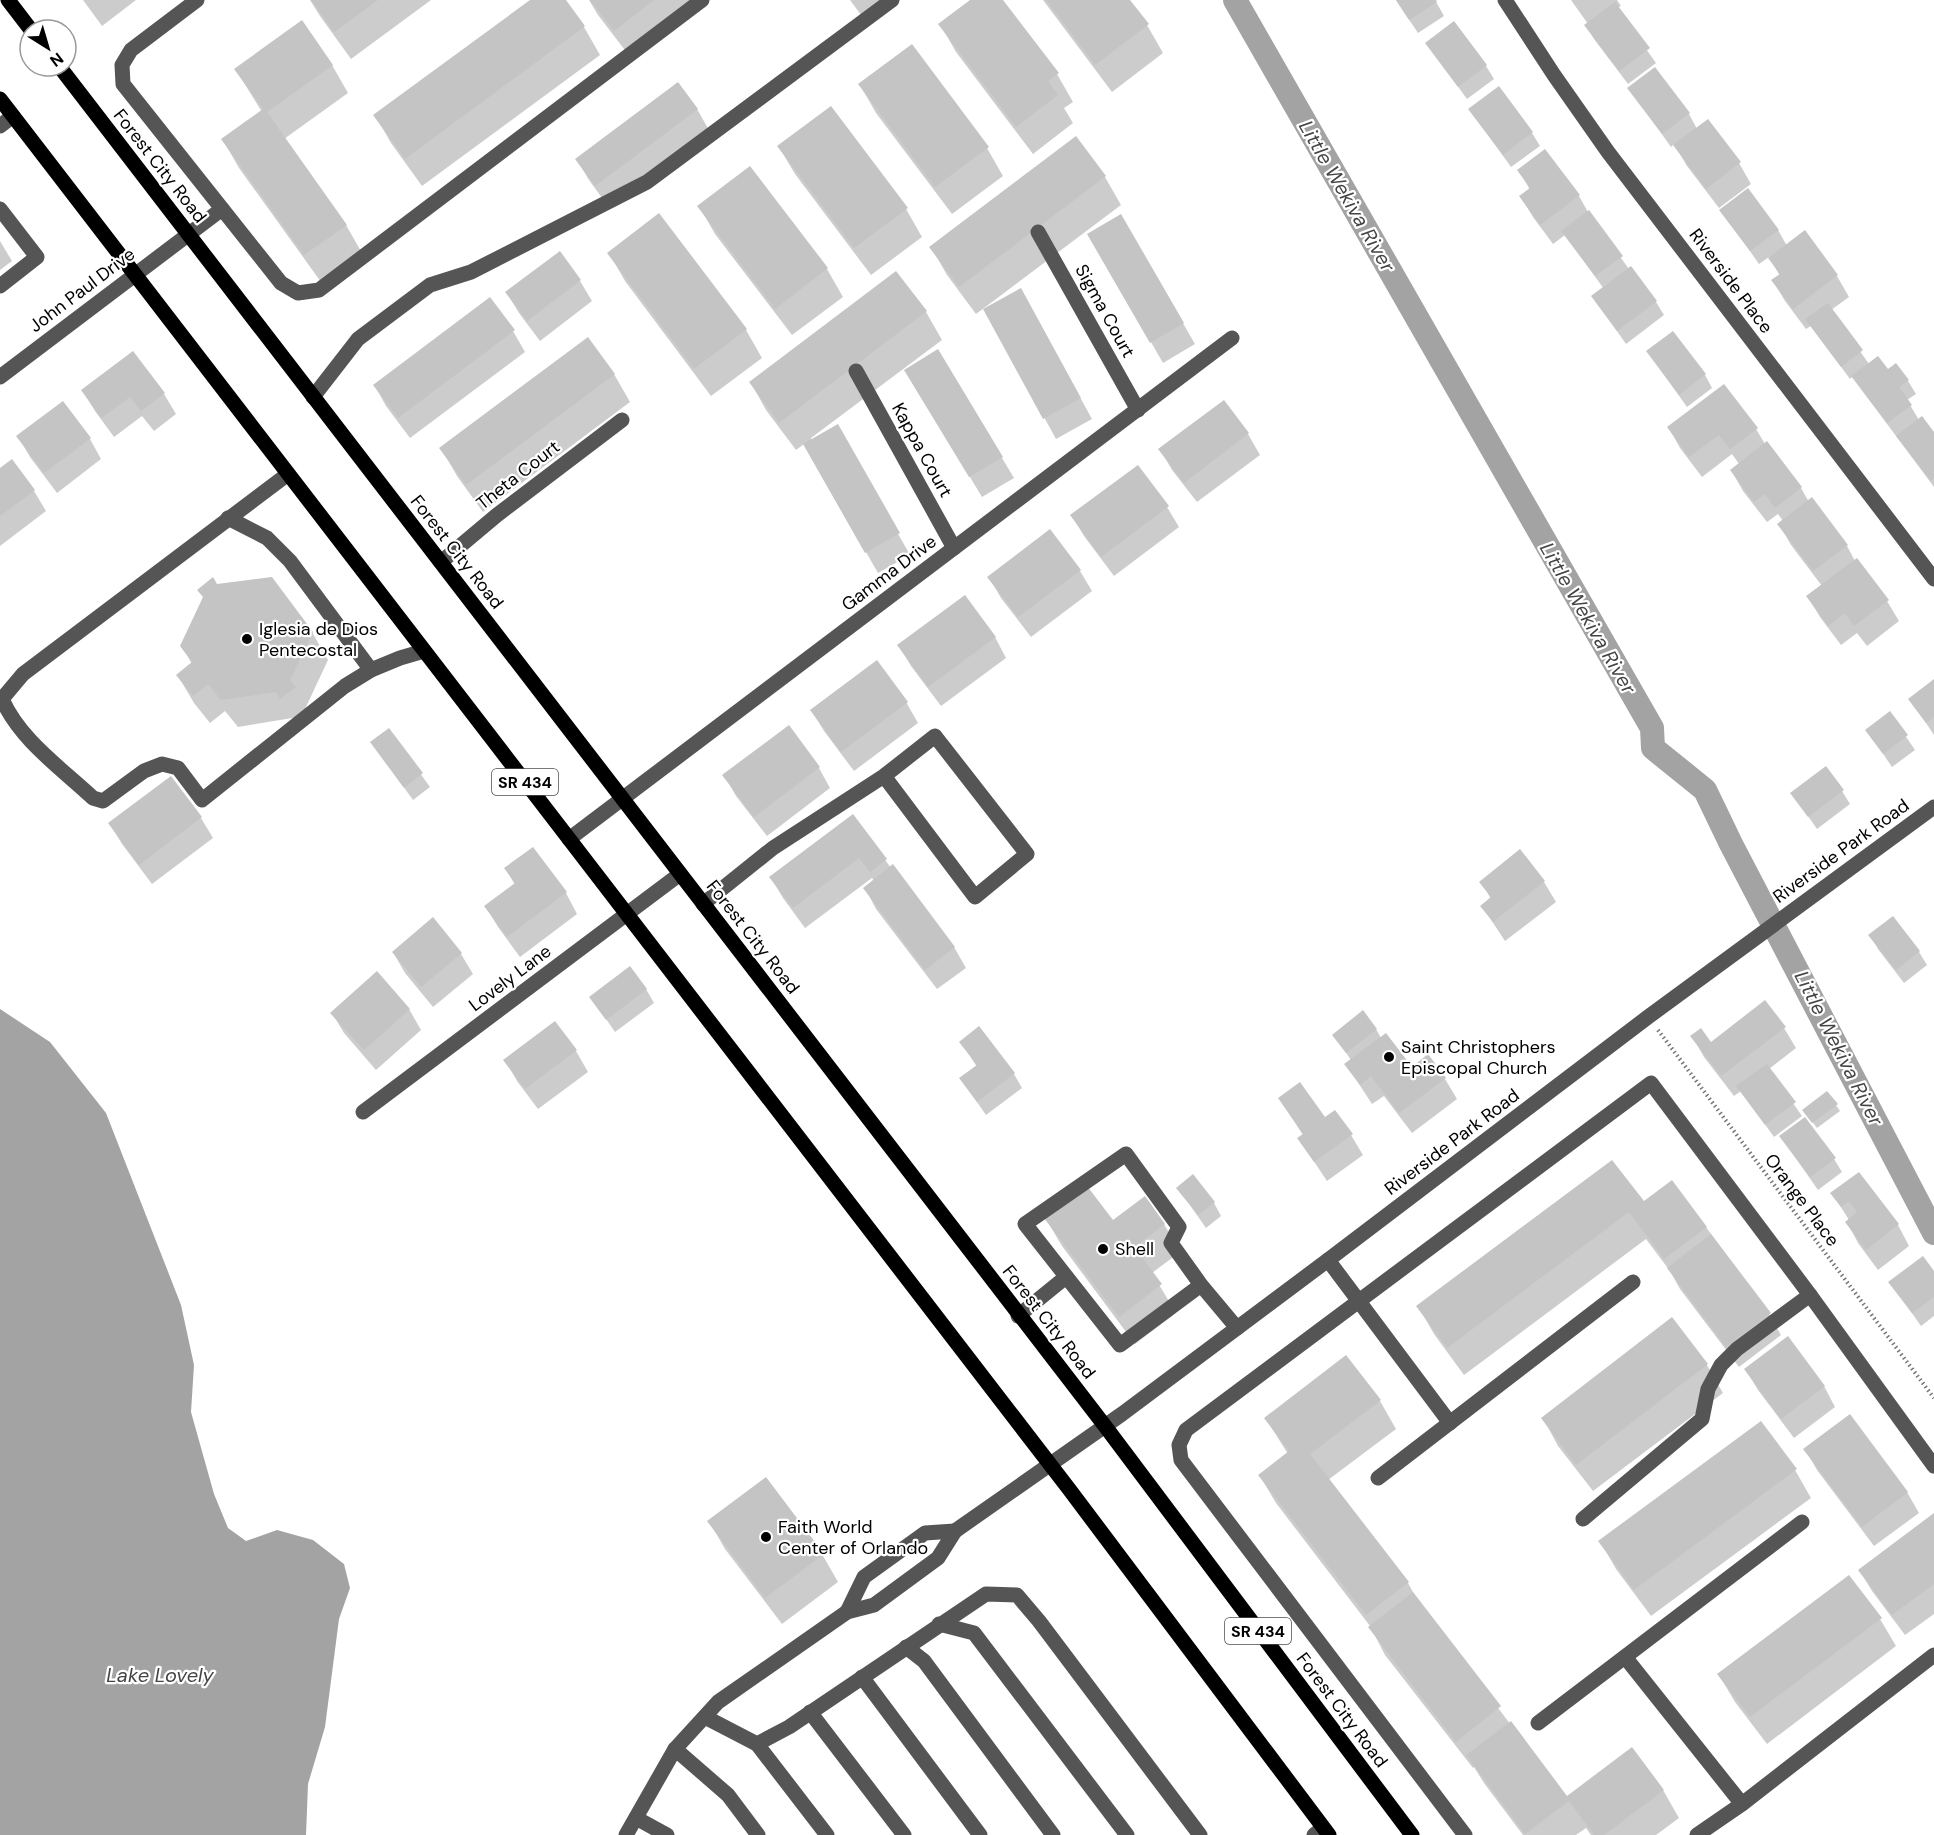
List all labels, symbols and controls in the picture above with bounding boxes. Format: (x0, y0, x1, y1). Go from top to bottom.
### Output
north arrow (18, 18, 78, 78)
text: N (46, 48, 68, 71)
street label: Forest City Road (108, 104, 212, 228)
water label: Little Wekiva River (1293, 116, 1401, 277)
street label: Riverside Place (1684, 224, 1778, 338)
street label: John Paul Drive (24, 242, 140, 338)
street label: Sigma Court (1070, 260, 1140, 362)
street label: Kappa Court (886, 398, 958, 502)
street label: Theta Court (471, 435, 565, 515)
street label: Forest City Road (405, 490, 509, 614)
street label: Gamma Drive (837, 529, 941, 617)
water label: Little Wekiva River (1534, 538, 1642, 699)
place label: Iglesia de Dios Pentecostal (259, 617, 378, 662)
marker: Iglesia de Dios Pentecostal (240, 632, 254, 646)
road number: SR 434 (492, 769, 558, 795)
street label: Riverside Park Road (1768, 793, 1914, 909)
street label: Forest City Road (701, 875, 805, 999)
street label: Lovely Lane (464, 939, 556, 1017)
water label: Little Wekiva River (1789, 966, 1890, 1130)
place label: Saint Christophers Episcopal Church (1401, 1035, 1556, 1080)
marker: Saint Christophers Episcopal Church (1382, 1050, 1396, 1064)
street label: Riverside Park Road (1380, 1083, 1524, 1201)
street label: Orange Place (1759, 1149, 1845, 1251)
place label: Shell (1115, 1237, 1154, 1261)
marker: Shell (1096, 1242, 1110, 1256)
street label: Forest City Road (997, 1260, 1101, 1384)
place label: Faith World Center of Orlando (778, 1515, 928, 1560)
marker: Faith World Center of Orlando (759, 1530, 773, 1544)
road number: SR 434 (1225, 1618, 1291, 1644)
street label: Forest City Road (1291, 1648, 1393, 1772)
water label: Lake Lovely (106, 1662, 215, 1688)

